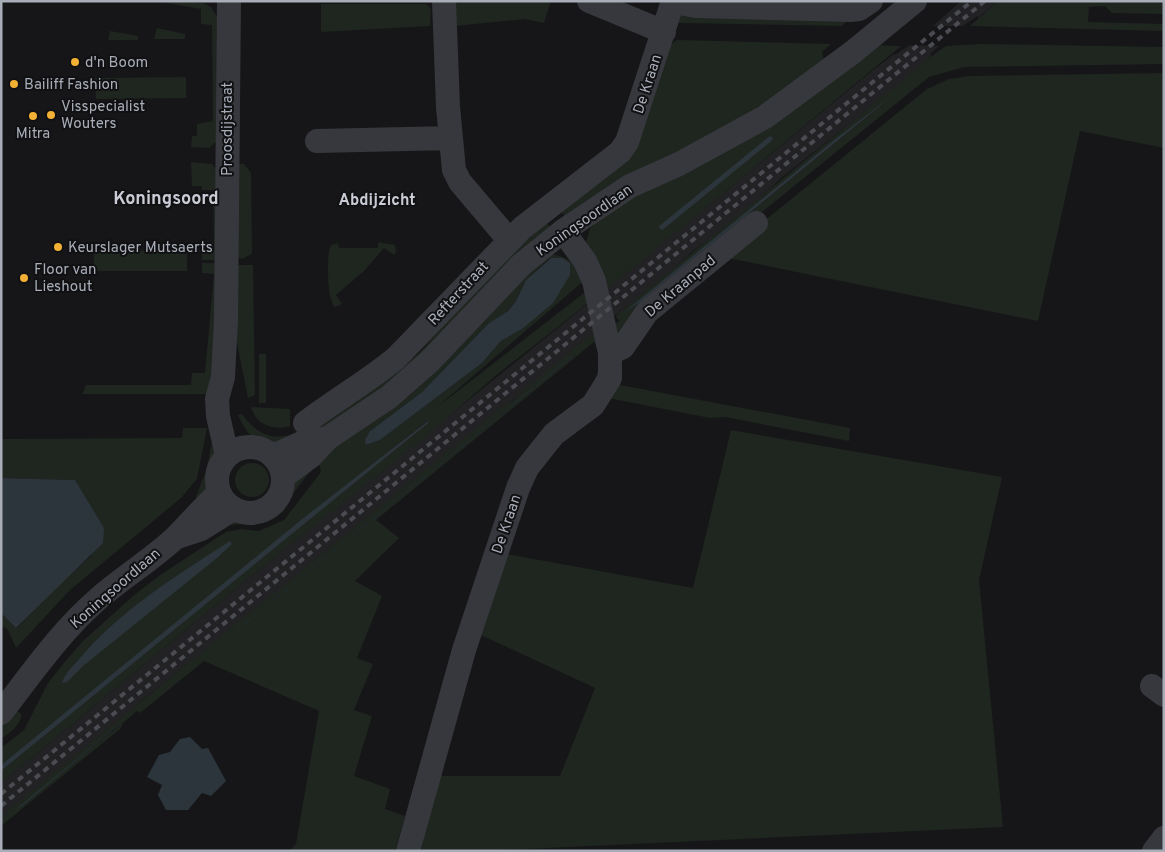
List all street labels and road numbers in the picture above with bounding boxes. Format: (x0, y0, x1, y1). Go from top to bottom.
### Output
street label: De Kraan (630, 52, 667, 117)
street label: Proosdijstraat (219, 82, 238, 176)
street label: Koningsoordlaan (533, 181, 637, 262)
street label: De Kraanpad (642, 252, 720, 322)
street label: Refterstraat (425, 258, 494, 330)
street label: De Kraan (488, 492, 526, 557)
street label: Koningsoordlaan (67, 545, 165, 633)

